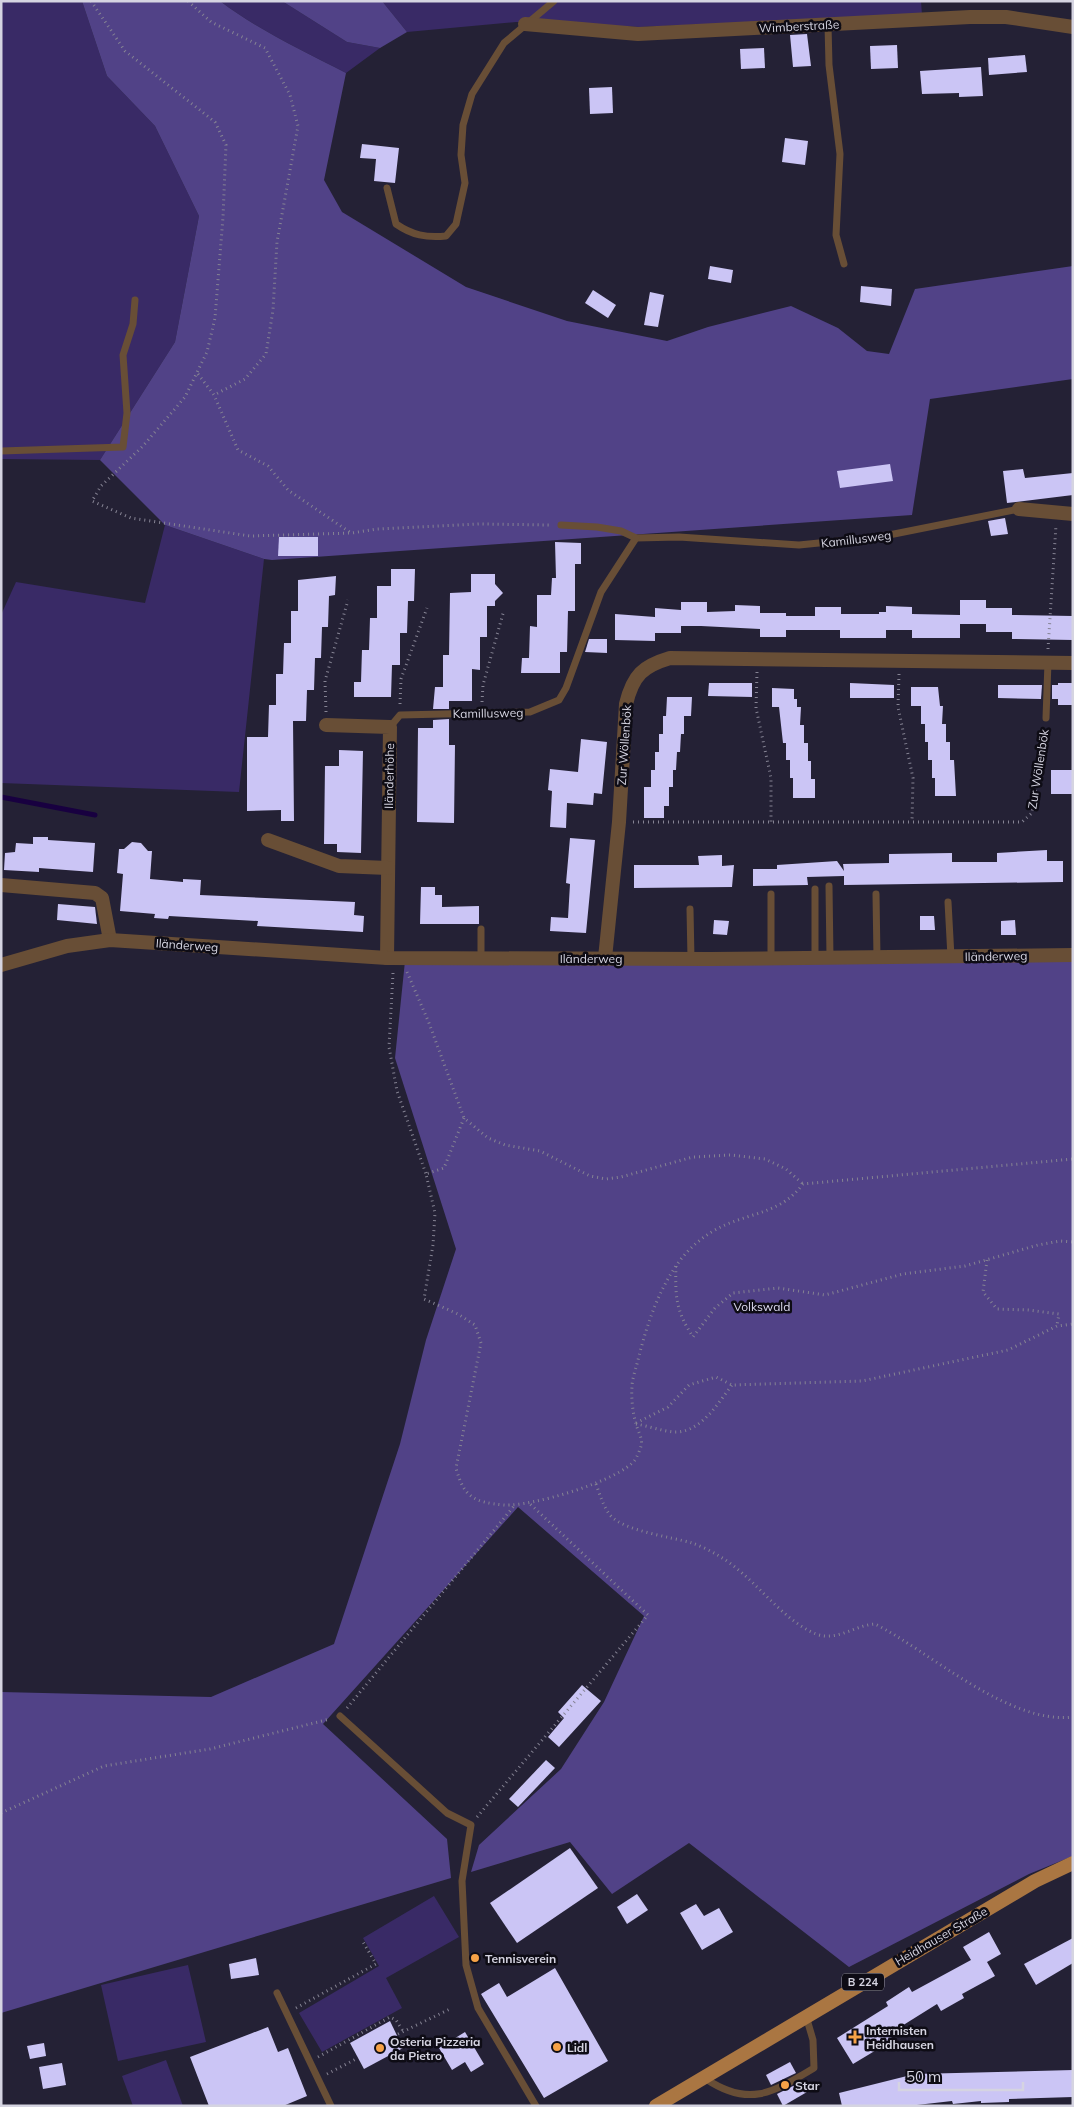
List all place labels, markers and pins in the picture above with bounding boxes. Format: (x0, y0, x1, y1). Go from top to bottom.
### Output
place label: Tennisverein (485, 1951, 556, 1966)
marker: Tennisverein (469, 1952, 481, 1964)
place label: Internisten Heidhausen (866, 2023, 934, 2052)
marker: Internisten Heidhausen (848, 2030, 862, 2044)
place label: Osteria Pizzeria da Pietro (390, 2034, 481, 2063)
place label: Lidl (567, 2040, 587, 2055)
marker: Lidl (551, 2041, 563, 2053)
marker: Osteria Pizzeria da Pietro (374, 2042, 386, 2054)
place label: Star (795, 2078, 820, 2093)
marker: Star (779, 2079, 791, 2091)

